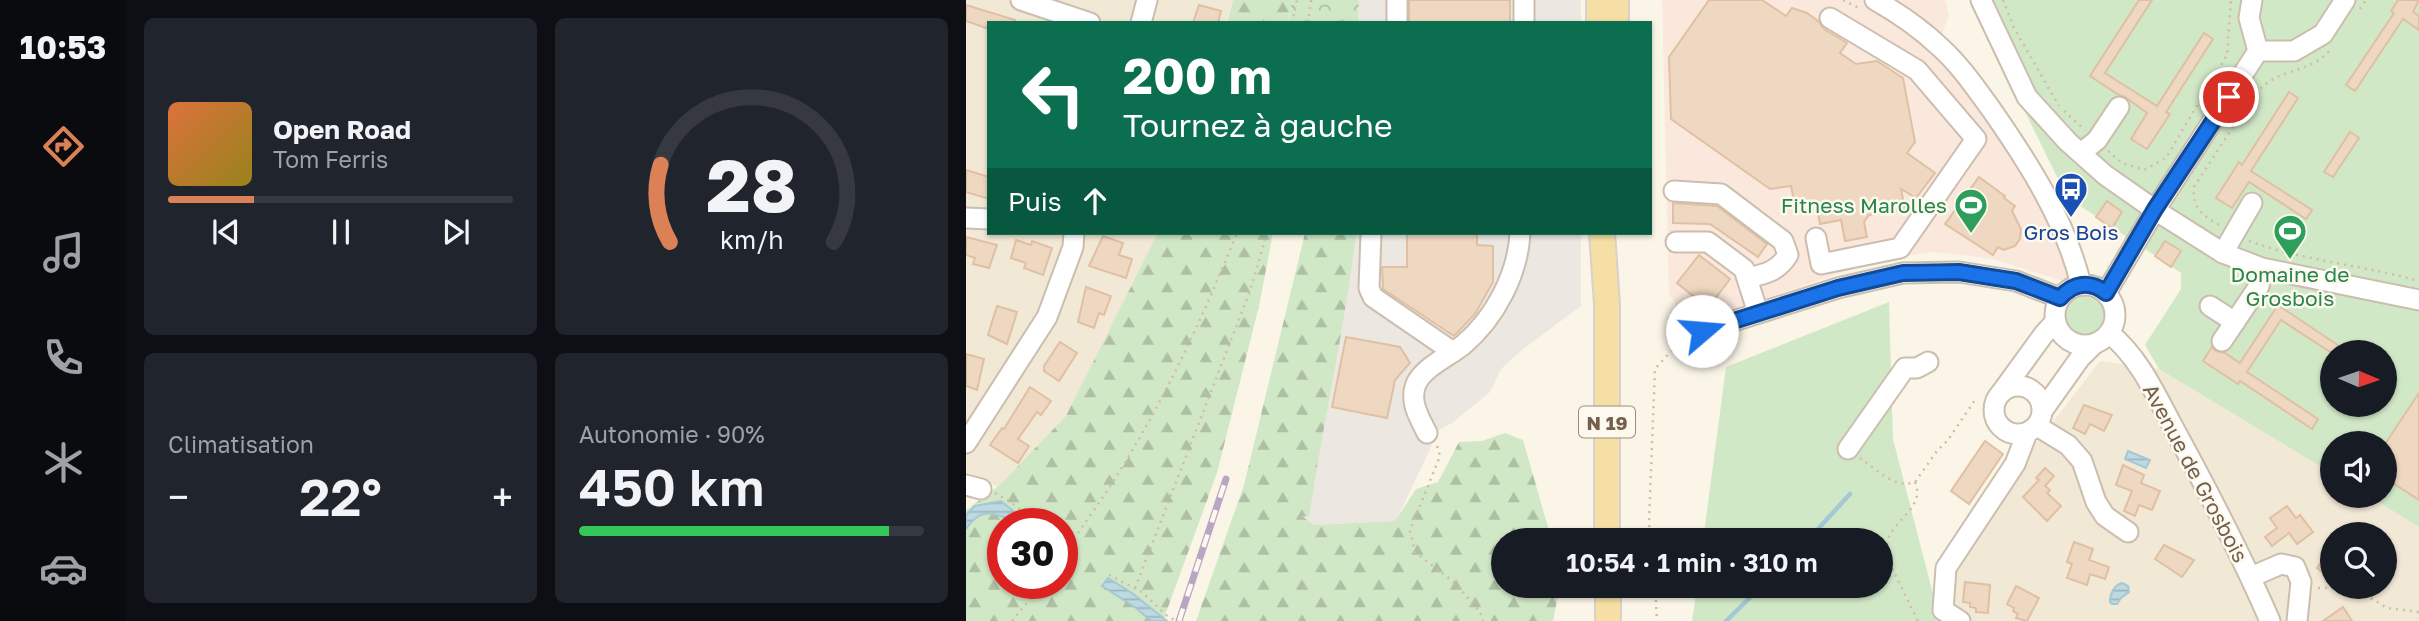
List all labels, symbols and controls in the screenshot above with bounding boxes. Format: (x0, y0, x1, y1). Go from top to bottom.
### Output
text: 10:53 (20, 28, 106, 66)
text: 200 m (1123, 46, 1272, 105)
icon: left (1008, 49, 1099, 140)
pin (2199, 67, 2259, 127)
icon: arrive (2210, 78, 2248, 116)
text: Tournez à gauche (1123, 106, 1392, 144)
text: Open Road (273, 114, 411, 145)
icon: directions (39, 122, 88, 171)
text: 28 (706, 142, 797, 229)
text: Tom Ferris (273, 145, 388, 173)
bus stop icon: Gros Bois (2052, 170, 2090, 219)
icon: ahead (1076, 182, 1114, 220)
text: Puis (1008, 186, 1062, 217)
sports icon: Fitness Marolles (1952, 186, 1990, 235)
place label: Fitness Marolles (1781, 192, 1947, 218)
sports icon: Domaine de Grosbois (2271, 212, 2309, 261)
icon: previous (207, 213, 245, 251)
icon: pause (322, 213, 360, 251)
icon: next (437, 213, 475, 251)
place label: Gros Bois (2023, 219, 2119, 245)
text: km/h (720, 224, 783, 255)
icon: music (39, 228, 88, 277)
place label: Domaine de Grosbois (2231, 261, 2349, 311)
position arrow (1665, 294, 1739, 368)
icon: phone (39, 333, 88, 382)
north arrow (2320, 340, 2398, 416)
map controls (2320, 340, 2397, 599)
street label: Avenue de Grosbois (2138, 379, 2254, 567)
road number: N 19 (1579, 406, 1635, 438)
text: Autonomie · 90% (579, 420, 765, 448)
text: Climatisation (168, 430, 314, 458)
button: sound (2320, 431, 2397, 508)
icon: climate (39, 438, 88, 487)
text: 450 km (579, 455, 764, 517)
text: 22° (299, 465, 382, 527)
text: − (168, 474, 189, 519)
text: + (492, 474, 513, 519)
speed limit sign: 30 (987, 508, 1078, 599)
button: search (2320, 522, 2397, 599)
icon: car (39, 544, 88, 593)
text: 10:54 · 1 min · 310 m (1566, 547, 1818, 578)

